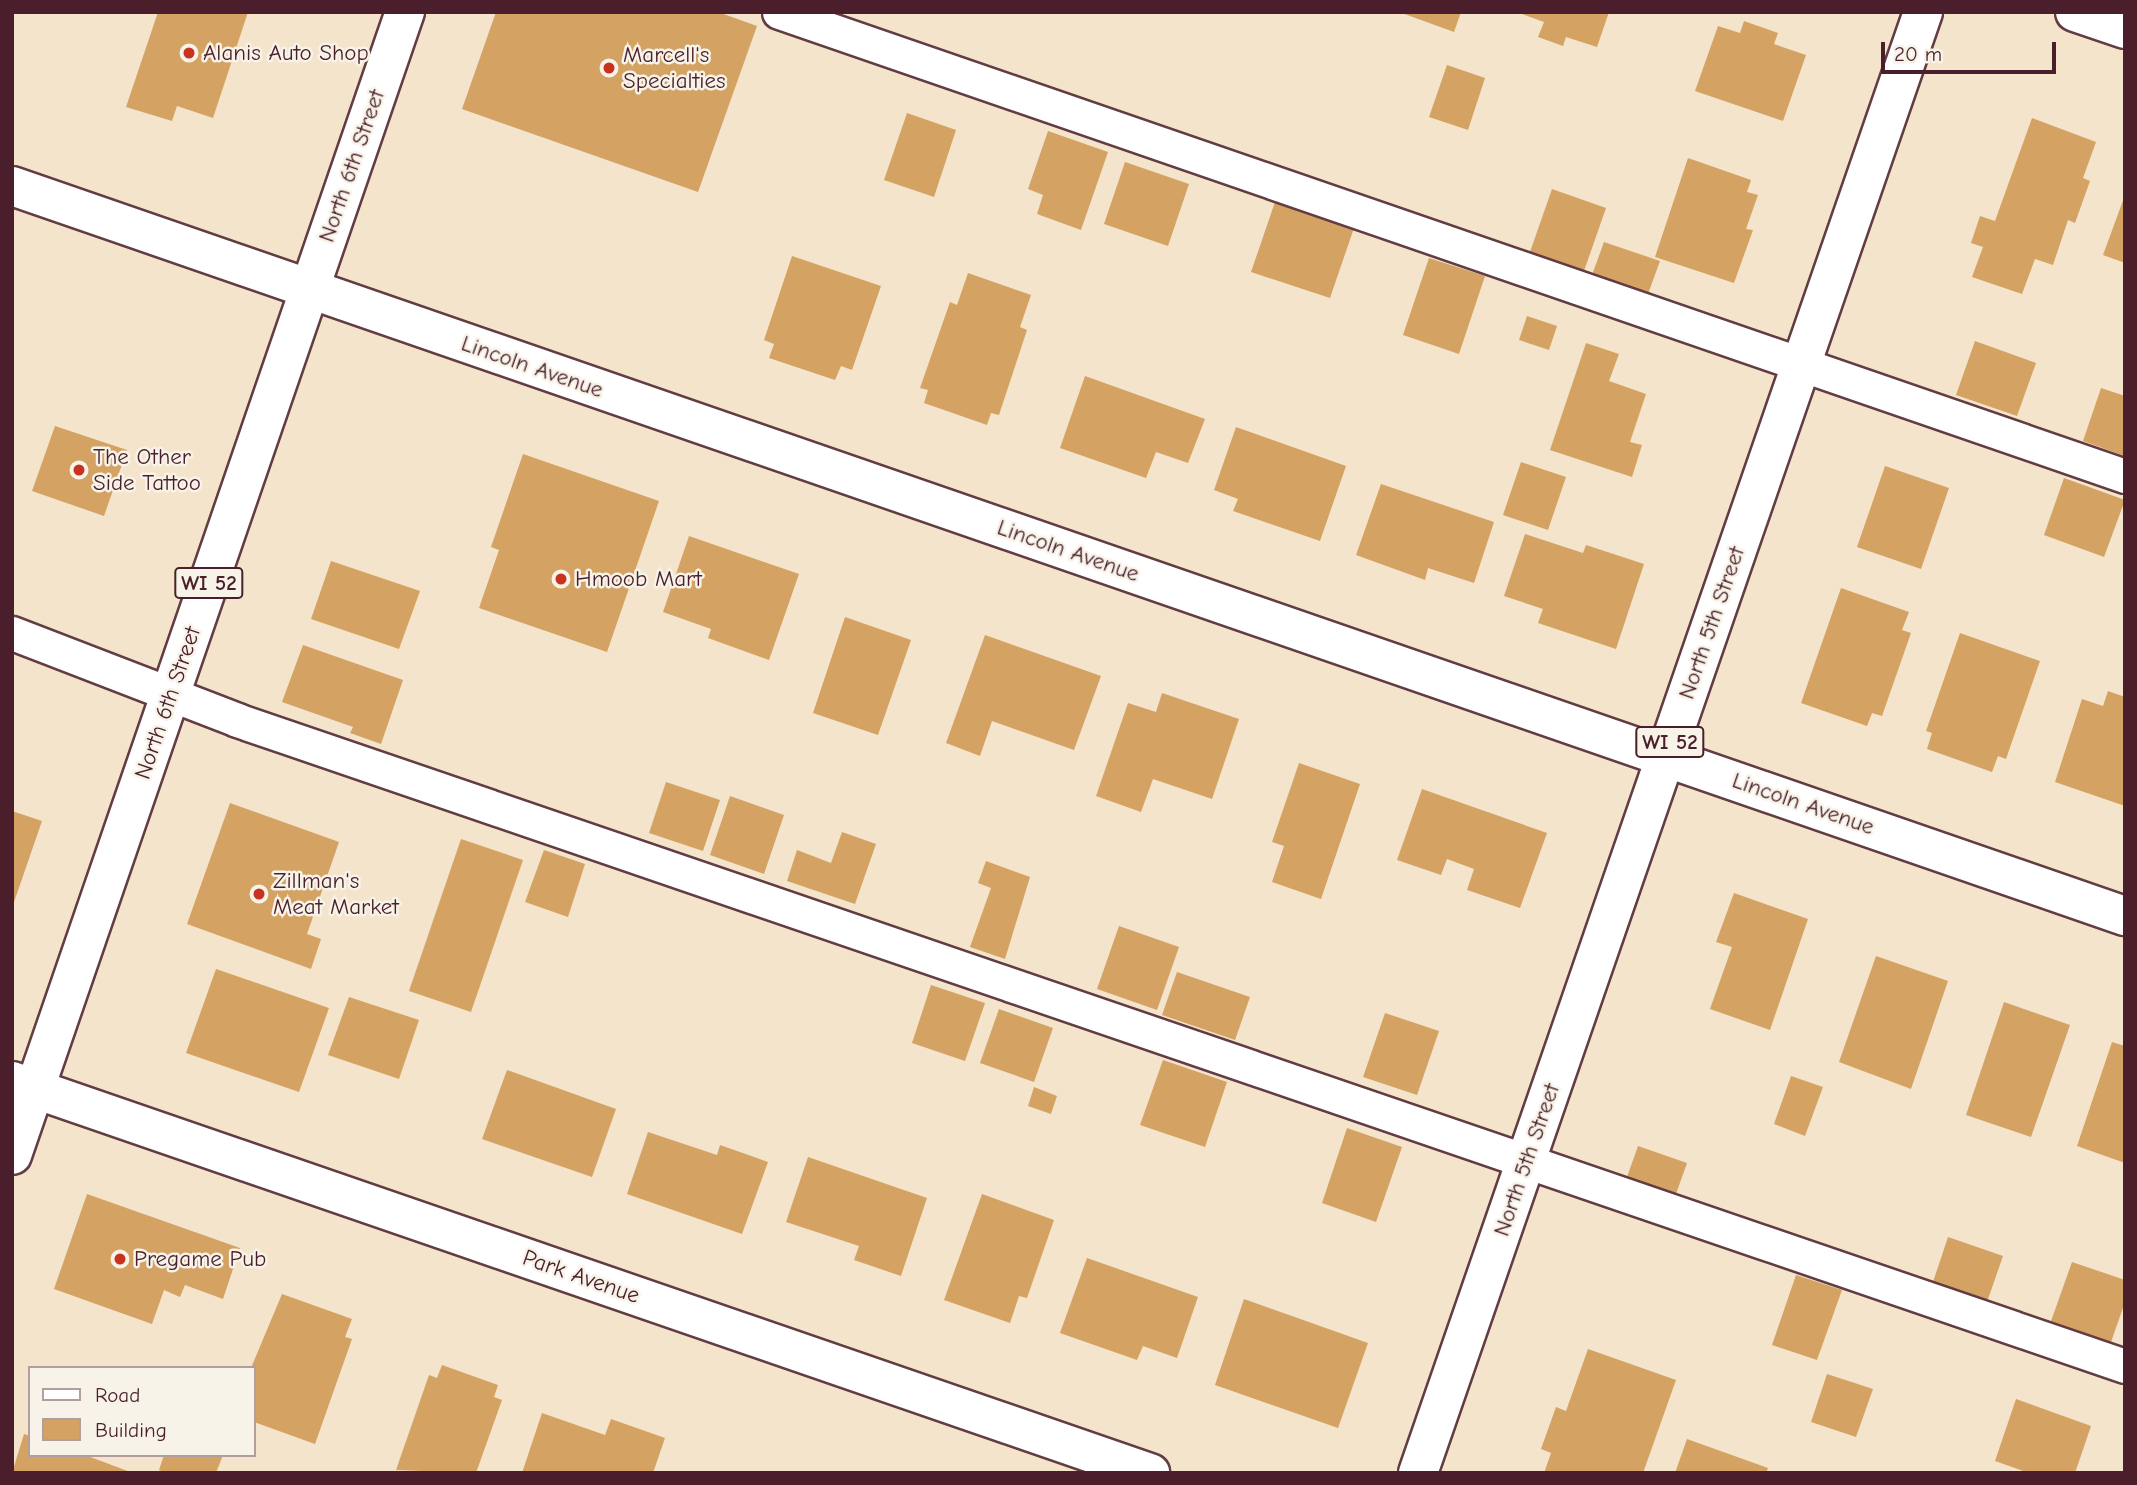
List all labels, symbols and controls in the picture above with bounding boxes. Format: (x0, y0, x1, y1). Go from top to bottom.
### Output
scale bar (1885, 28, 2060, 72)
place label: Alanis Auto Shop (203, 39, 369, 67)
place label: Marcell's Specialties (623, 41, 726, 95)
text: 20 m (1894, 42, 1942, 66)
marker: Alanis Auto Shop (181, 45, 197, 61)
marker: Marcell's Specialties (601, 60, 617, 76)
street label: North 6th Street (313, 86, 391, 246)
street label: Lincoln Avenue (457, 330, 607, 404)
place label: The Other Side Tattoo (93, 443, 201, 497)
marker: The Other Side Tattoo (71, 462, 87, 478)
street label: Lincoln Avenue (993, 514, 1143, 588)
street label: North 5th Street (1673, 543, 1751, 703)
place label: Hmoob Mart (575, 565, 702, 593)
road number: WI 52 (174, 566, 244, 600)
marker: Hmoob Mart (553, 571, 569, 587)
street label: North 6th Street (129, 623, 207, 783)
road number: WI 52 (1635, 724, 1705, 760)
street label: Lincoln Avenue (1728, 767, 1878, 841)
place label: Zillman's Meat Market (273, 867, 399, 921)
marker: Zillman's Meat Market (251, 886, 267, 902)
street label: North 5th Street (1488, 1080, 1566, 1240)
street label: Park Avenue (519, 1244, 643, 1310)
place label: Pregame Pub (134, 1245, 266, 1273)
marker: Pregame Pub (112, 1251, 128, 1267)
legend (28, 1366, 256, 1457)
text: Road (95, 1383, 140, 1407)
text: Building (95, 1418, 167, 1442)

